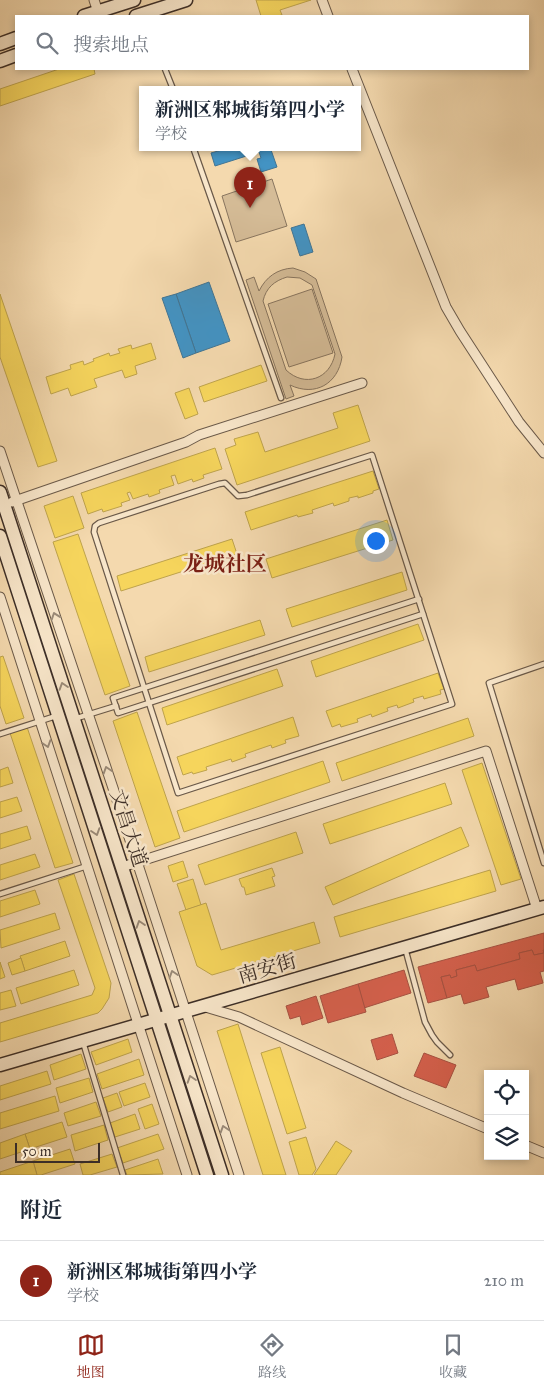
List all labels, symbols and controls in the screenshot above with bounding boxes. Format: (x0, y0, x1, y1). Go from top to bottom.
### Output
search box (15, 15, 529, 70)
icon: search (33, 29, 61, 57)
text: 搜索地点 (73, 33, 149, 56)
popup (139, 86, 361, 151)
text: 新洲区邾城街第四小学 (155, 98, 345, 121)
text: 学校 (155, 124, 187, 143)
pin: 1 (234, 167, 266, 208)
your location (363, 528, 389, 554)
district label: 龙城社区 (183, 551, 267, 577)
one-way arrow (51, 612, 61, 620)
one-way arrow (59, 683, 69, 691)
one-way arrow (42, 739, 52, 747)
one-way arrow (102, 766, 112, 774)
street label: 文昌大道 (105, 786, 153, 870)
one-way arrow (90, 827, 100, 836)
one-way arrow (136, 920, 146, 929)
street label: 南安街 (235, 948, 299, 988)
one-way arrow (169, 970, 179, 979)
map controls (484, 1070, 529, 1160)
button: locate (484, 1070, 529, 1115)
one-way arrow (186, 1075, 196, 1083)
button: layers (484, 1115, 529, 1160)
one-way arrow (219, 1125, 229, 1133)
scale bar (15, 1140, 100, 1163)
text: 50 m (22, 1143, 51, 1160)
text: 附近 (20, 1197, 62, 1223)
text: 新洲区邾城街第四小学 (67, 1260, 257, 1283)
text: 1 (33, 1271, 39, 1290)
text: 210 m (484, 1271, 524, 1290)
text: 学校 (67, 1286, 99, 1305)
tab: 地图 (77, 1331, 105, 1381)
tab: 路线 (258, 1331, 286, 1381)
tab: 收藏 (439, 1331, 467, 1381)

